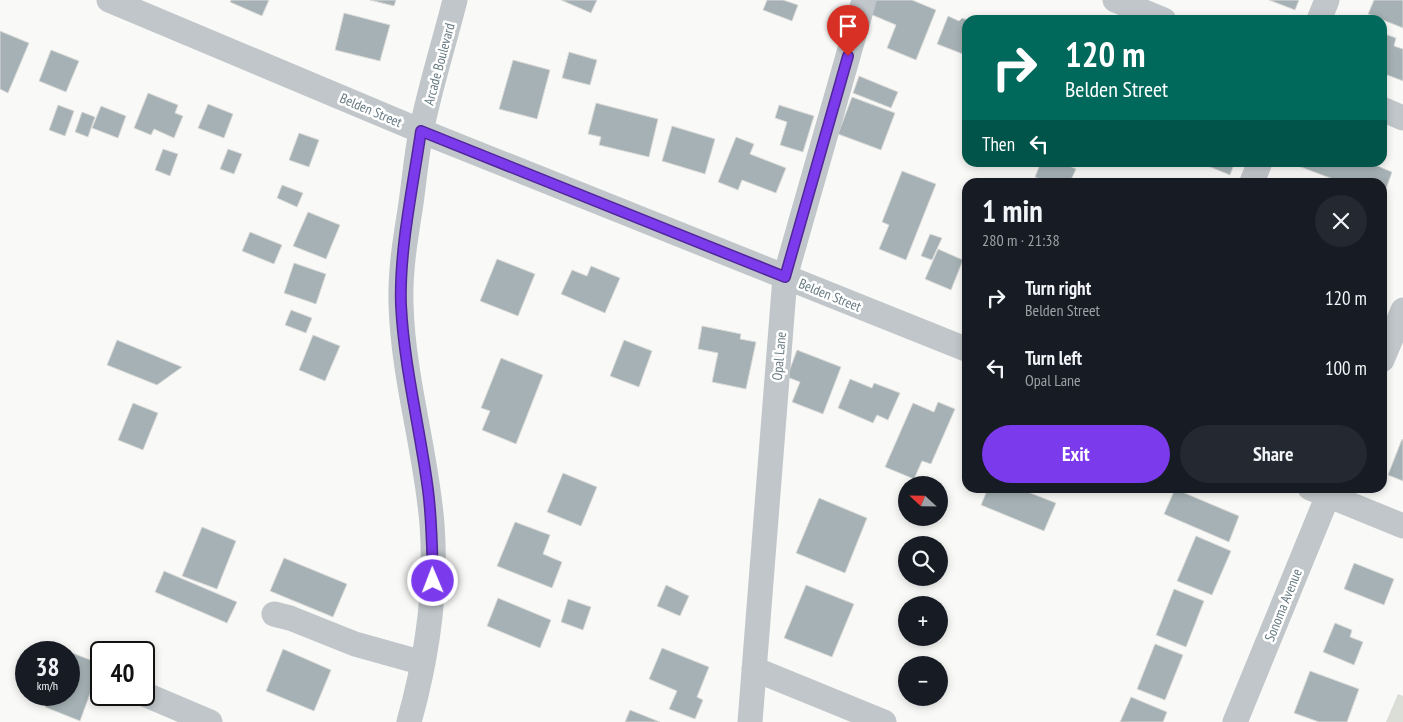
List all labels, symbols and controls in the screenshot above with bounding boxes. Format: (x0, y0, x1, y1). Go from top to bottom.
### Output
pin (827, 5, 869, 56)
icon: arrive (834, 12, 862, 40)
street label: Arcade Boulevard (419, 21, 459, 107)
text: 120 m (1065, 31, 1146, 77)
icon: right (982, 35, 1047, 100)
text: Belden Street (1065, 75, 1168, 103)
street label: Belden Street (337, 89, 405, 131)
icon: left (1025, 130, 1053, 158)
text: Then (982, 132, 1015, 156)
text: 1 min (982, 191, 1043, 230)
button: close (1315, 195, 1367, 247)
text: 280 m · 21:38 (982, 230, 1060, 250)
street label: Belden Street (796, 274, 864, 316)
text: Turn right (1025, 276, 1091, 300)
icon: right (982, 284, 1010, 312)
text: 120 m (1325, 286, 1367, 310)
text: Belden Street (1025, 300, 1100, 320)
street label: Opal Lane (768, 331, 790, 381)
text: Turn left (1025, 346, 1082, 370)
icon: left (982, 354, 1010, 382)
text: 100 m (1325, 356, 1367, 380)
text: Opal Lane (1025, 370, 1081, 390)
button: Exit (982, 425, 1170, 483)
button: Share (1180, 425, 1367, 483)
north arrow (898, 476, 948, 526)
map controls (898, 476, 948, 706)
button: search (898, 536, 948, 586)
position arrow (406, 554, 458, 606)
street label: Sonoma Avenue (1260, 566, 1306, 644)
button: + (898, 596, 948, 646)
speed limit sign: 40 (90, 641, 155, 706)
text: 38 (36, 651, 59, 683)
button: − (898, 656, 948, 706)
text: km/h (37, 678, 58, 693)

